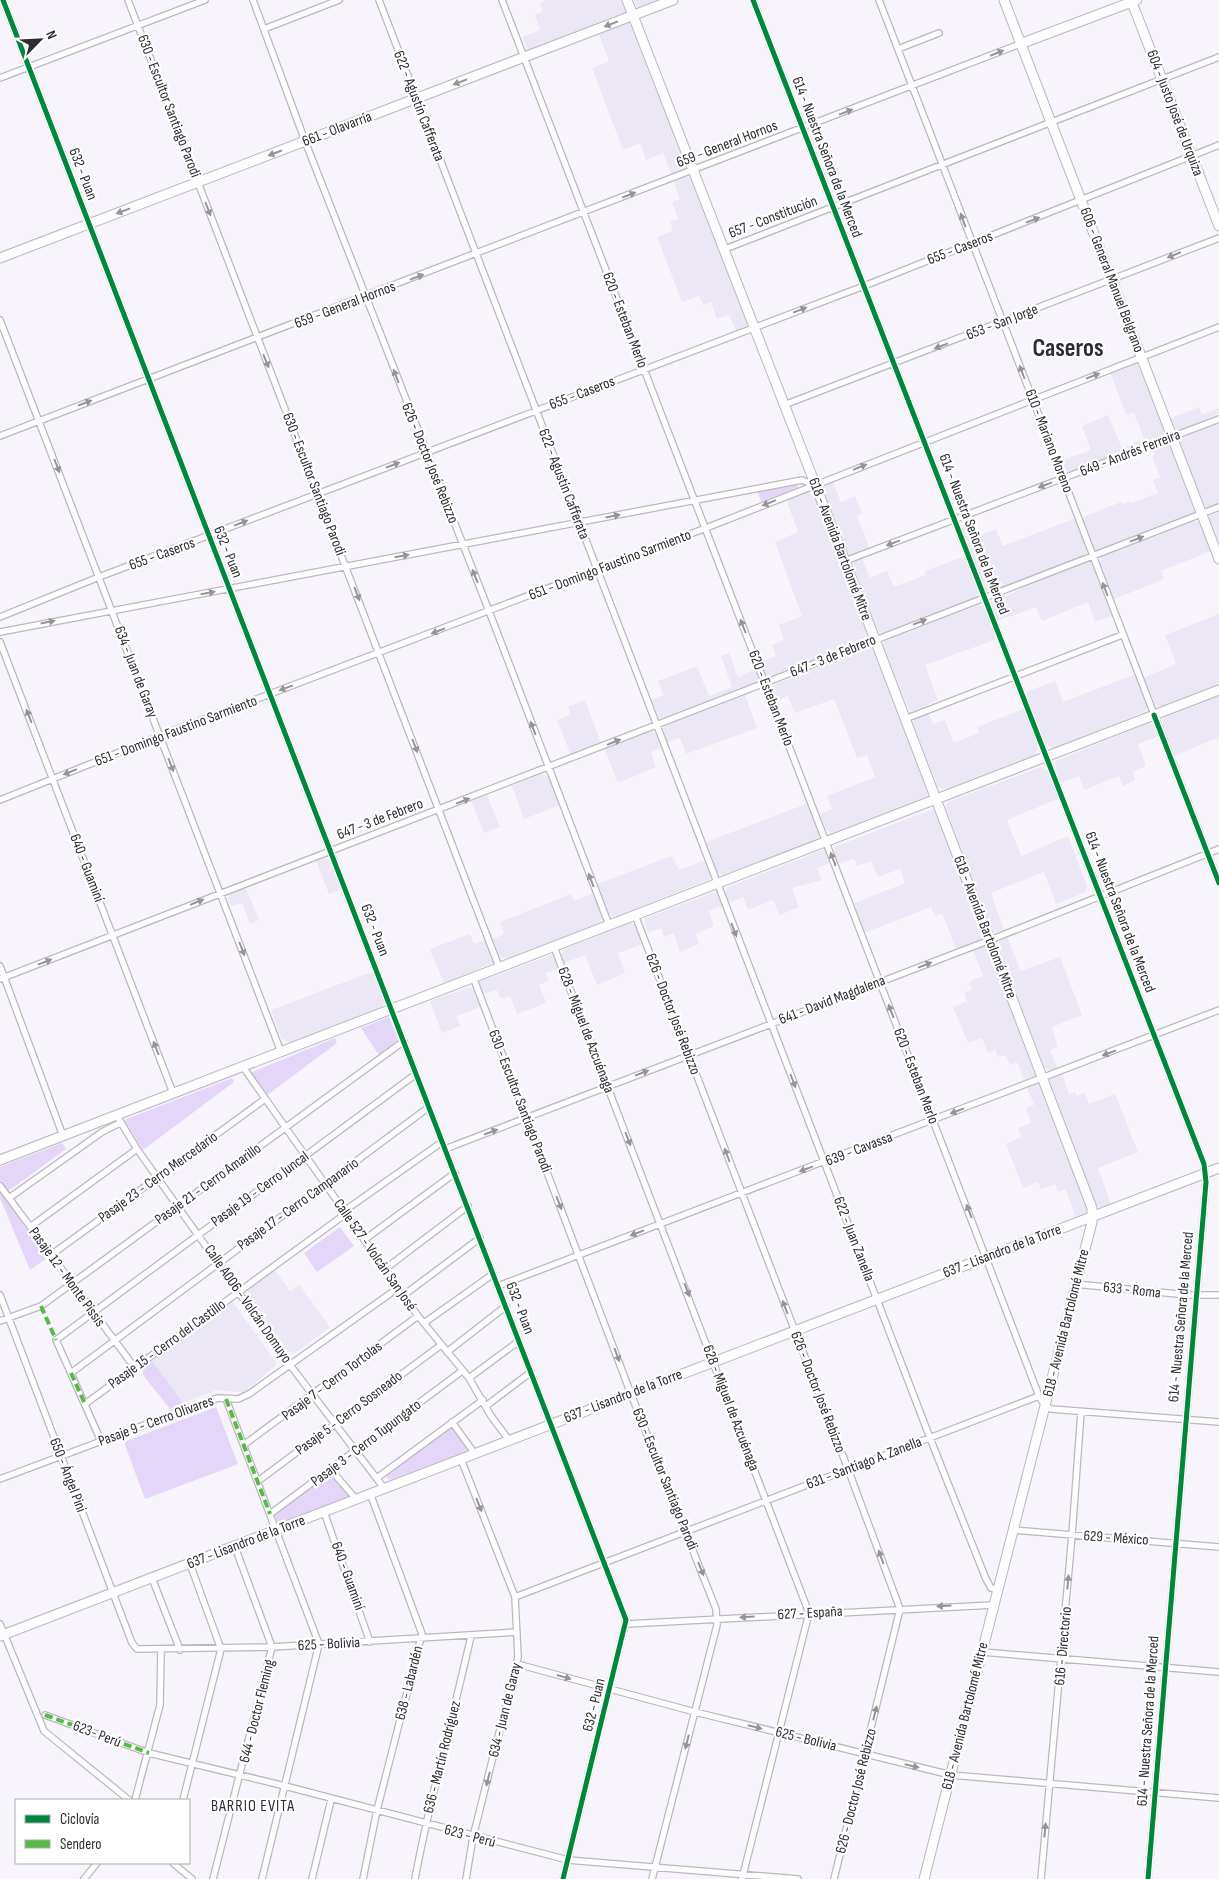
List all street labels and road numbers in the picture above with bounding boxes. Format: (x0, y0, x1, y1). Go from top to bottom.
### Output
street label: 630 - Escultor Santiago Parodi (133, 32, 205, 180)
street label: 604 - Justo José de Urquiza (1142, 47, 1208, 179)
street label: 622 - Agustín Cafferata (389, 48, 449, 164)
street label: 614 - Nuestra Señora de la Merced (788, 74, 866, 240)
street label: 661 - Olavarría (299, 107, 375, 151)
street label: 659 - General Hornos (674, 116, 780, 172)
street label: 632 - Puan (64, 145, 102, 203)
street label: 657 - Constitución (726, 191, 820, 243)
street label: 606 - General Manuel Belgrano (1076, 205, 1148, 355)
street label: 655 - Caseros (924, 227, 996, 269)
street label: 620 - Esteban Merlo (598, 269, 652, 371)
street label: 659 - General Hornos (292, 277, 398, 333)
street label: 653 - San Jorge (963, 300, 1041, 344)
street label: 655 - Caseros (546, 372, 618, 414)
street label: 610 - Mariano Moreno (1021, 387, 1077, 495)
street label: 626 - Doctor José Rebizzo (397, 400, 463, 526)
street label: 630 - Escultor Santiago Parodi (278, 410, 350, 558)
street label: 649 - Andrés Ferreira (1077, 425, 1183, 481)
street label: 622 - Agustín Cafferata (534, 426, 594, 542)
street label: 614 - Nuestra Señora de la Merced (935, 451, 1013, 617)
street label: 618 - Avenida Bartolomé Mitre (804, 475, 876, 623)
street label: 632 - Puan (209, 523, 247, 581)
street label: 651 - Domingo Faustino Sarmiento (526, 525, 694, 605)
street label: 655 - Caseros (126, 533, 198, 575)
street label: 634 - Juan de Garay (110, 623, 162, 721)
street label: 647 - 3 de Febrero (787, 630, 879, 682)
street label: 620 - Esteban Merlo (744, 647, 798, 749)
street label: 651 - Domingo Faustino Sarmiento (92, 691, 260, 771)
street label: 647 - 3 de Febrero (334, 794, 426, 844)
street label: 614 - Nuestra Señora de la Merced (1081, 829, 1159, 995)
street label: 640 - Guaminí (65, 831, 109, 905)
street label: 618 - Avenida Bartolomé Mitre (949, 853, 1021, 1001)
street label: 632 - Puan (356, 901, 394, 959)
street label: 626 - Doctor José Rebizzo (641, 951, 705, 1077)
street label: 628 - Miguel de Azcuénaga (553, 964, 619, 1096)
street label: 641 - David Magdalena (776, 971, 888, 1029)
street label: 620 - Esteban Merlo (889, 1025, 943, 1127)
street label: 630 - Escultor Santiago Parodi (484, 1027, 556, 1175)
street label: Pasaje 23 - Cerro Mercedario (94, 1127, 222, 1227)
street label: 639 - Cavassa (823, 1127, 895, 1170)
street label: Pasaje 21 - Cerro Amarillo (151, 1139, 265, 1229)
street label: Pasaje 19 - Cerro Juncal (207, 1147, 313, 1231)
street label: Pasaje 17 - Cerro Campanario (233, 1153, 363, 1255)
street label: 622 - Juan Zanella (829, 1194, 879, 1284)
street label: Calle 527 - Volcán San José (329, 1195, 421, 1315)
street label: 637 - Lisandro de la Torre (940, 1220, 1064, 1282)
street label: Pasaje 12 - Monte Pissis (25, 1224, 109, 1330)
street label: 614 - Nuestra Señora de la Merced (1164, 1231, 1198, 1403)
street label: Calle A006 - Volcán Domuyo (200, 1241, 296, 1367)
street label: 618 - Avenida Bartolomé Mitre (1038, 1247, 1094, 1399)
street label: 633 - Roma (1102, 1278, 1162, 1302)
street label: 632 - Puan (501, 1279, 539, 1337)
street label: Pasaje 15 - Cerro del Castillo (105, 1295, 229, 1393)
street label: 626 - Doctor José Rebizzo (786, 1329, 850, 1455)
street label: Pasaje 7 - Cerro Tortolas (278, 1337, 386, 1425)
street label: 628 - Miguel de Azcuénaga (698, 1342, 764, 1474)
street label: 637 - Lisandro de la Torre (561, 1365, 685, 1427)
street label: Pasaje 5 - Cerro Sosneado (292, 1367, 406, 1459)
street label: Pasaje 9 - Cerro Olivares (96, 1391, 216, 1451)
street label: Pasaje 3 - Cerro Tupungato (307, 1395, 425, 1491)
street label: 630 - Escultor Santiago Parodi (628, 1405, 702, 1553)
street label: 631 - Santiago A. Zanella (804, 1432, 925, 1494)
street label: 650 - Ángel Pini (45, 1435, 91, 1515)
street label: 637 - Lisandro de la Torre (184, 1511, 308, 1573)
street label: 629 - México (1083, 1526, 1149, 1550)
street label: 640 - Guaminí (327, 1539, 369, 1613)
street label: 627 - España (777, 1602, 843, 1624)
street label: 616 - Directorio (1050, 1606, 1076, 1686)
street label: 625 - Bolivia (297, 1633, 361, 1655)
street label: 614 - Nuestra Señora de la Merced (1133, 1635, 1163, 1807)
street label: 618 - Avenida Bartolomé Mitre (937, 1640, 993, 1792)
street label: 638 - Labardén (391, 1644, 427, 1722)
street label: 644 - Doctor Fleming (235, 1657, 279, 1765)
street label: 634 - Juan de Garay (484, 1661, 526, 1759)
street label: 632 - Puan (578, 1676, 610, 1734)
street label: 636 - Martín Rodríguez (419, 1698, 465, 1815)
street label: 623- Perú (70, 1716, 124, 1752)
street label: 625 - Bolivia (773, 1722, 839, 1756)
street label: 626 - Doctor José Rebizzo (831, 1726, 881, 1856)
street label: 623 - Perú (442, 1820, 498, 1852)

